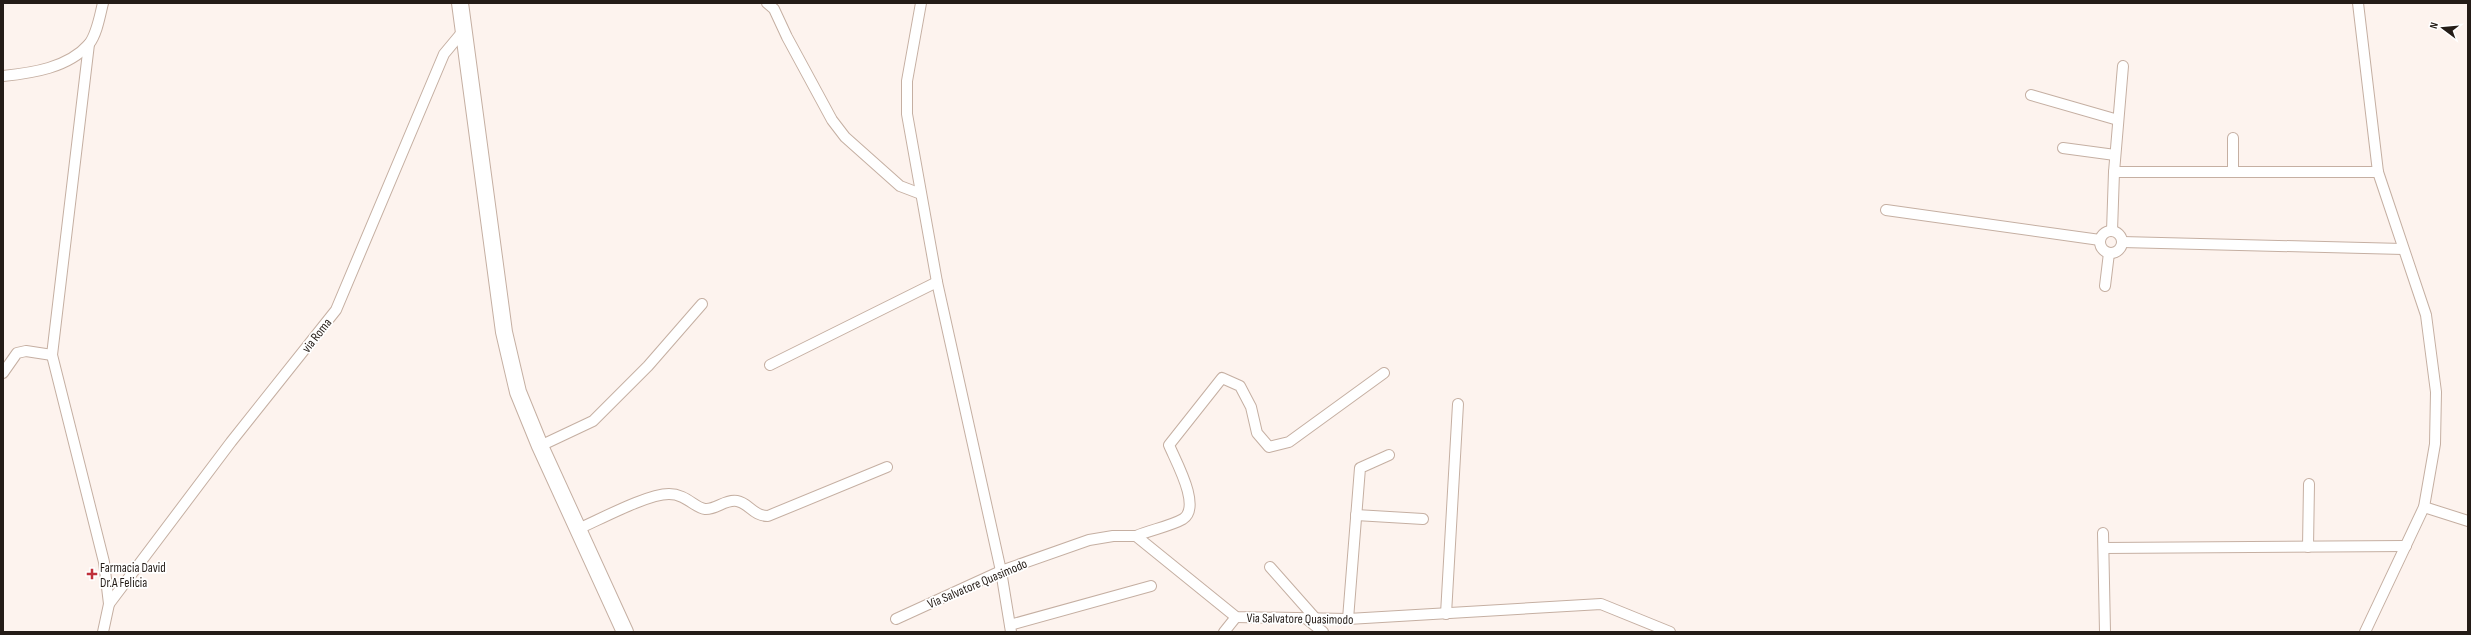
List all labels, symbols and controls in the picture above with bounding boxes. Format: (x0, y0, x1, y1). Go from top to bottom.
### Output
north arrow (2423, 8, 2463, 48)
text: N (2427, 21, 2441, 30)
street label: via Roma (298, 315, 335, 356)
street label: Via Salvatore Quasimodo (925, 556, 1030, 612)
place label: Farmacia David Dr.A Felicia (100, 560, 166, 591)
marker: Farmacia David Dr.A Felicia (87, 569, 97, 579)
street label: Via Salvatore Quasimodo (1246, 610, 1353, 628)

